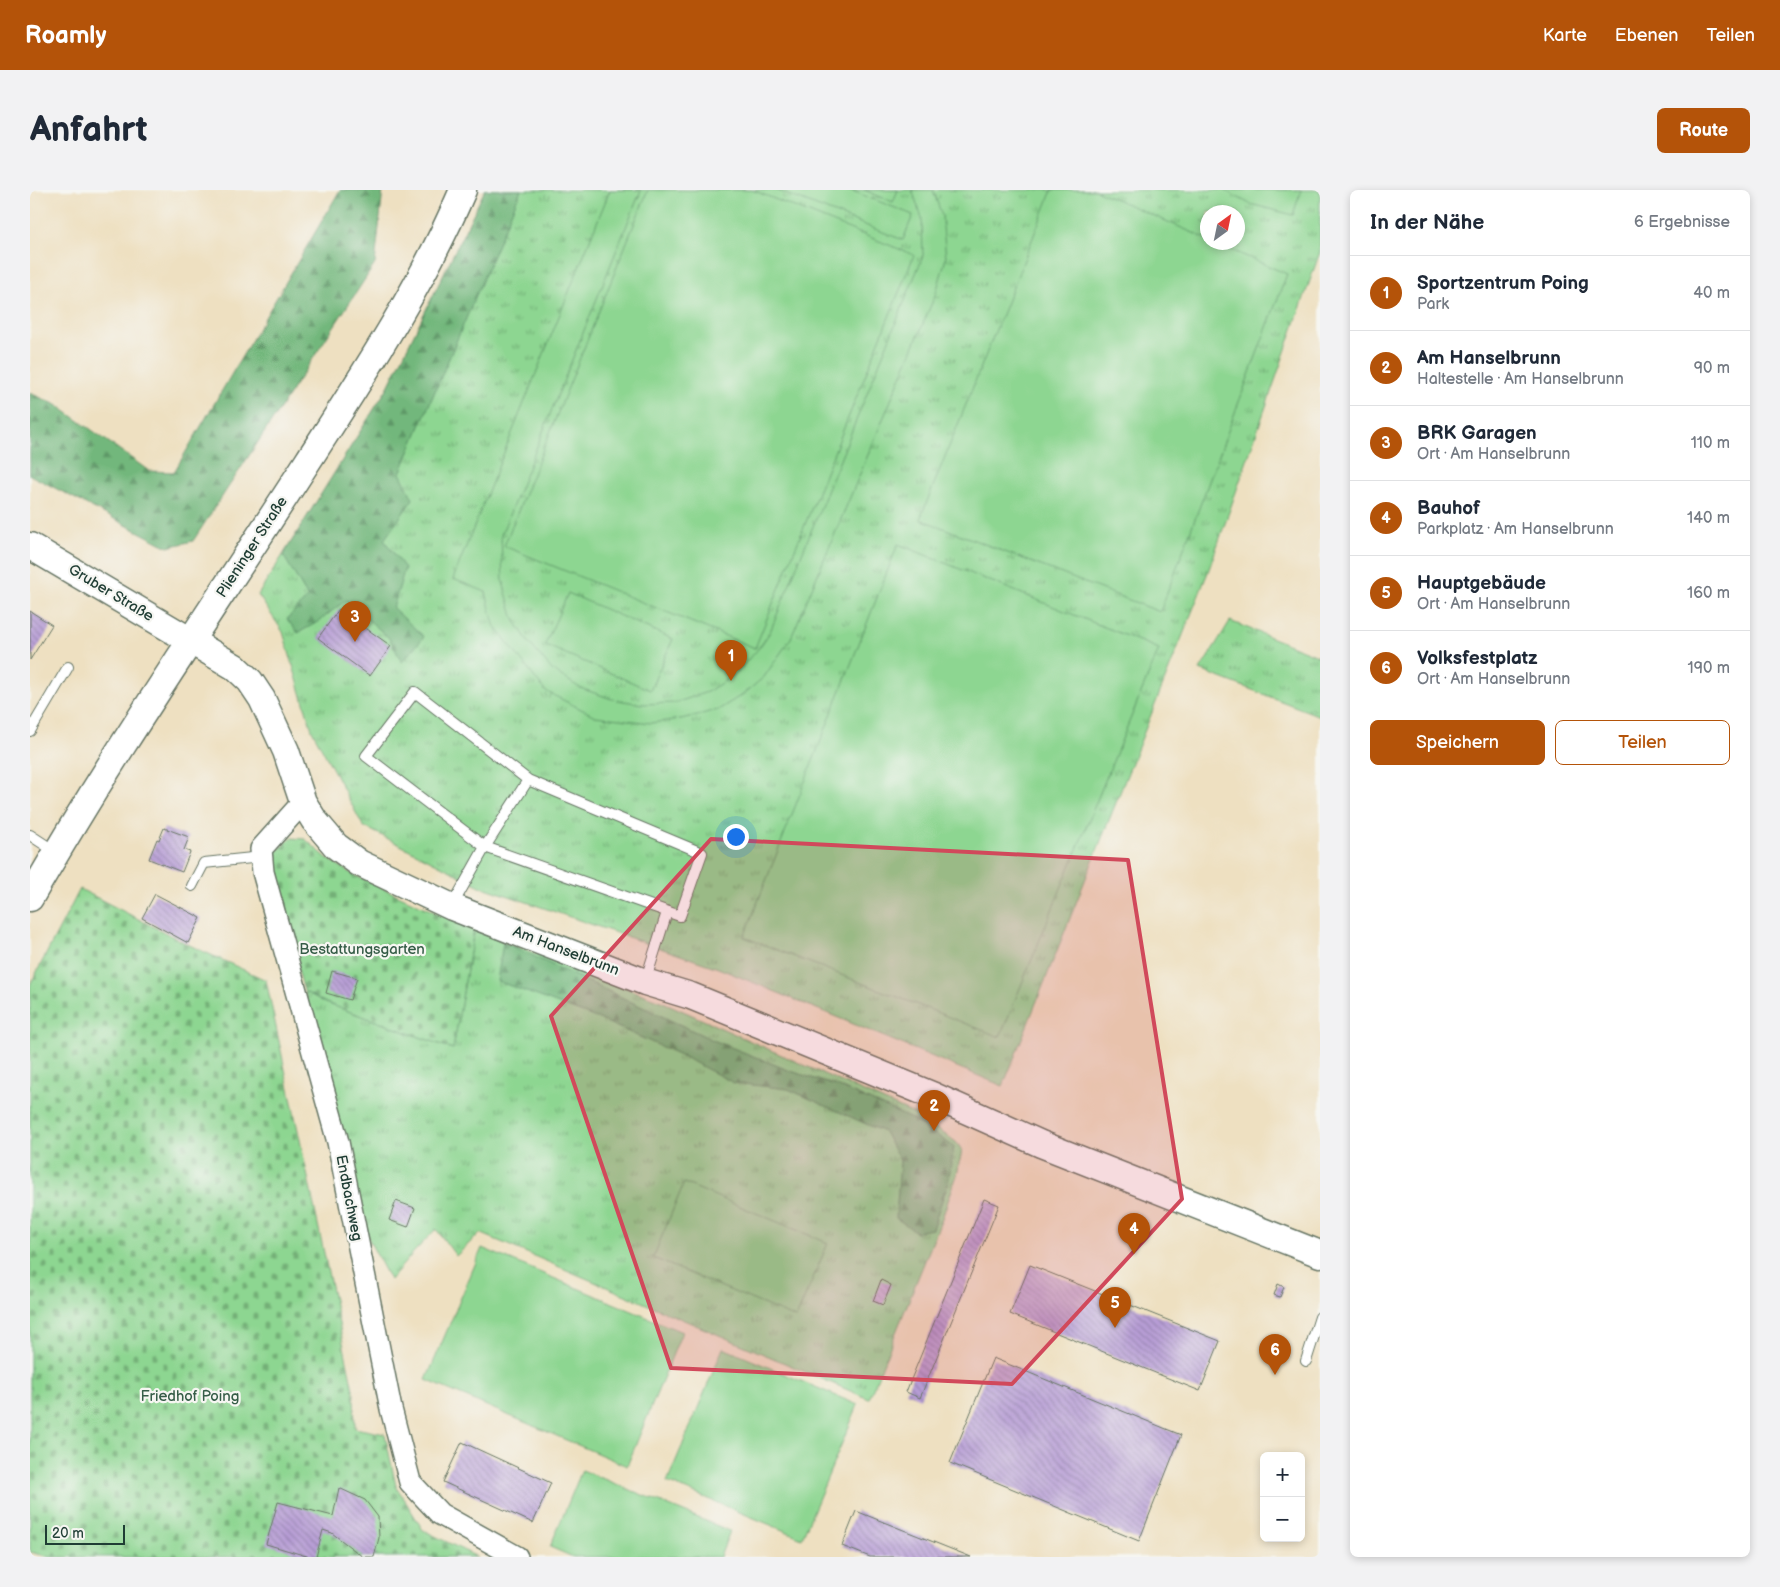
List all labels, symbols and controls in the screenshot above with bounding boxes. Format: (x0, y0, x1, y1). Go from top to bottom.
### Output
text: Roamly (25, 21, 106, 50)
text: Karte (1543, 25, 1587, 46)
text: Ebenen (1615, 25, 1678, 46)
text: Teilen (1706, 25, 1755, 46)
button: Route (1657, 108, 1750, 153)
text: Anfahrt (30, 109, 148, 152)
north arrow (1200, 205, 1245, 250)
text: In der Nähe (1370, 210, 1484, 235)
text: 6 Ergebnisse (1634, 213, 1730, 232)
text: Sportzentrum Poing (1417, 272, 1589, 295)
text: 1 (1383, 284, 1389, 303)
text: 40 m (1693, 284, 1730, 303)
text: Park (1417, 295, 1449, 314)
text: Am Hanselbrunn (1417, 347, 1561, 370)
text: 2 (1381, 359, 1391, 378)
text: 90 m (1694, 359, 1730, 378)
text: Haltestelle · Am Hanselbrunn (1417, 370, 1624, 389)
text: BRK Garagen (1417, 422, 1537, 445)
text: 3 (1381, 434, 1391, 453)
text: 110 m (1691, 434, 1730, 453)
text: Ort · Am Hanselbrunn (1417, 445, 1570, 464)
street label: Plieninger Straße (212, 493, 292, 601)
text: Bauhof (1417, 497, 1480, 520)
text: 4 (1381, 509, 1391, 528)
text: 140 m (1687, 509, 1730, 528)
text: Parkplatz · Am Hanselbrunn (1417, 520, 1614, 539)
street label: Gruber Straße (65, 560, 157, 626)
text: Hauptgebäude (1417, 572, 1546, 595)
text: 5 (1381, 584, 1391, 603)
text: 160 m (1687, 584, 1730, 603)
text: Ort · Am Hanselbrunn (1417, 595, 1570, 614)
pin: 3 (339, 601, 371, 642)
pin: 1 (715, 640, 747, 681)
text: Volksfestplatz (1417, 647, 1538, 670)
text: 6 (1381, 659, 1391, 678)
text: 190 m (1688, 659, 1730, 678)
text: Ort · Am Hanselbrunn (1417, 670, 1570, 689)
button: Speichern (1370, 720, 1545, 765)
button: Teilen (1555, 720, 1730, 765)
your location (723, 824, 749, 850)
street label: Am Hanselbrunn (510, 922, 622, 980)
park label: Bestattungsgarten (299, 940, 425, 959)
pin: 2 (918, 1090, 950, 1131)
street label: Endbachweg (331, 1153, 367, 1243)
pin: 4 (1118, 1213, 1150, 1254)
pin: 5 (1099, 1287, 1131, 1328)
pin: 6 (1259, 1334, 1291, 1375)
park label: Friedhof Poing (141, 1387, 239, 1406)
map controls (1260, 1452, 1305, 1542)
button: + (1260, 1452, 1305, 1497)
button: − (1260, 1497, 1305, 1542)
scale bar (45, 1522, 125, 1545)
text: 20 m (52, 1525, 84, 1542)

